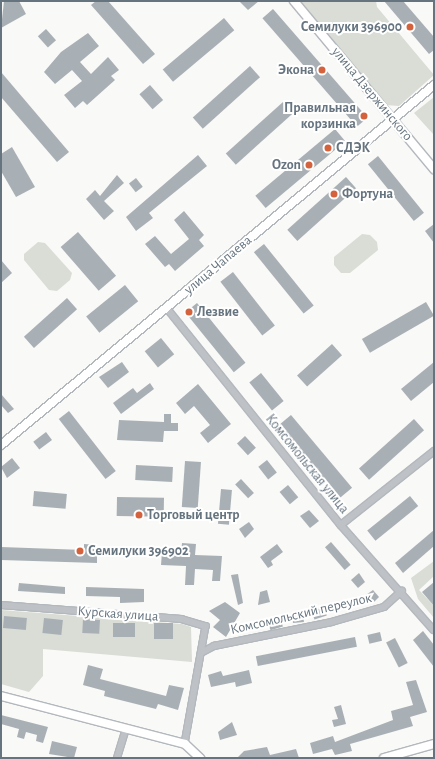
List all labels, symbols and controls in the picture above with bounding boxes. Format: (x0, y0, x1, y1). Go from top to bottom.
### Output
place label: Семилуки 396900 (301, 19, 402, 35)
marker: Семилуки 396900 (405, 22, 415, 32)
street label: улица Дзержинского (328, 44, 416, 144)
place label: Экона (278, 62, 314, 78)
marker: Экона (317, 65, 327, 75)
place label: Правильная корзинка (284, 100, 356, 132)
marker: Правильная корзинка (359, 111, 369, 121)
place label: СДЭК (336, 140, 370, 156)
marker: СДЭК (323, 143, 333, 153)
place label: Ozon (272, 157, 301, 173)
marker: Ozon (304, 160, 314, 170)
place label: Фортуна (342, 186, 393, 202)
marker: Фортуна (329, 189, 339, 199)
street label: улица Чапаева (181, 232, 255, 298)
place label: Лезвие (197, 304, 239, 320)
marker: Лезвие (184, 307, 194, 317)
street label: Комсомольская улица (262, 411, 352, 517)
place label: Торговый центр (147, 507, 240, 523)
marker: Торговый центр (134, 510, 144, 520)
place label: Семилуки 396902 (88, 543, 189, 559)
marker: Семилуки 396902 (75, 546, 85, 556)
street label: Комсомольский переулок (229, 590, 373, 638)
street label: Курская улица (77, 603, 159, 625)

